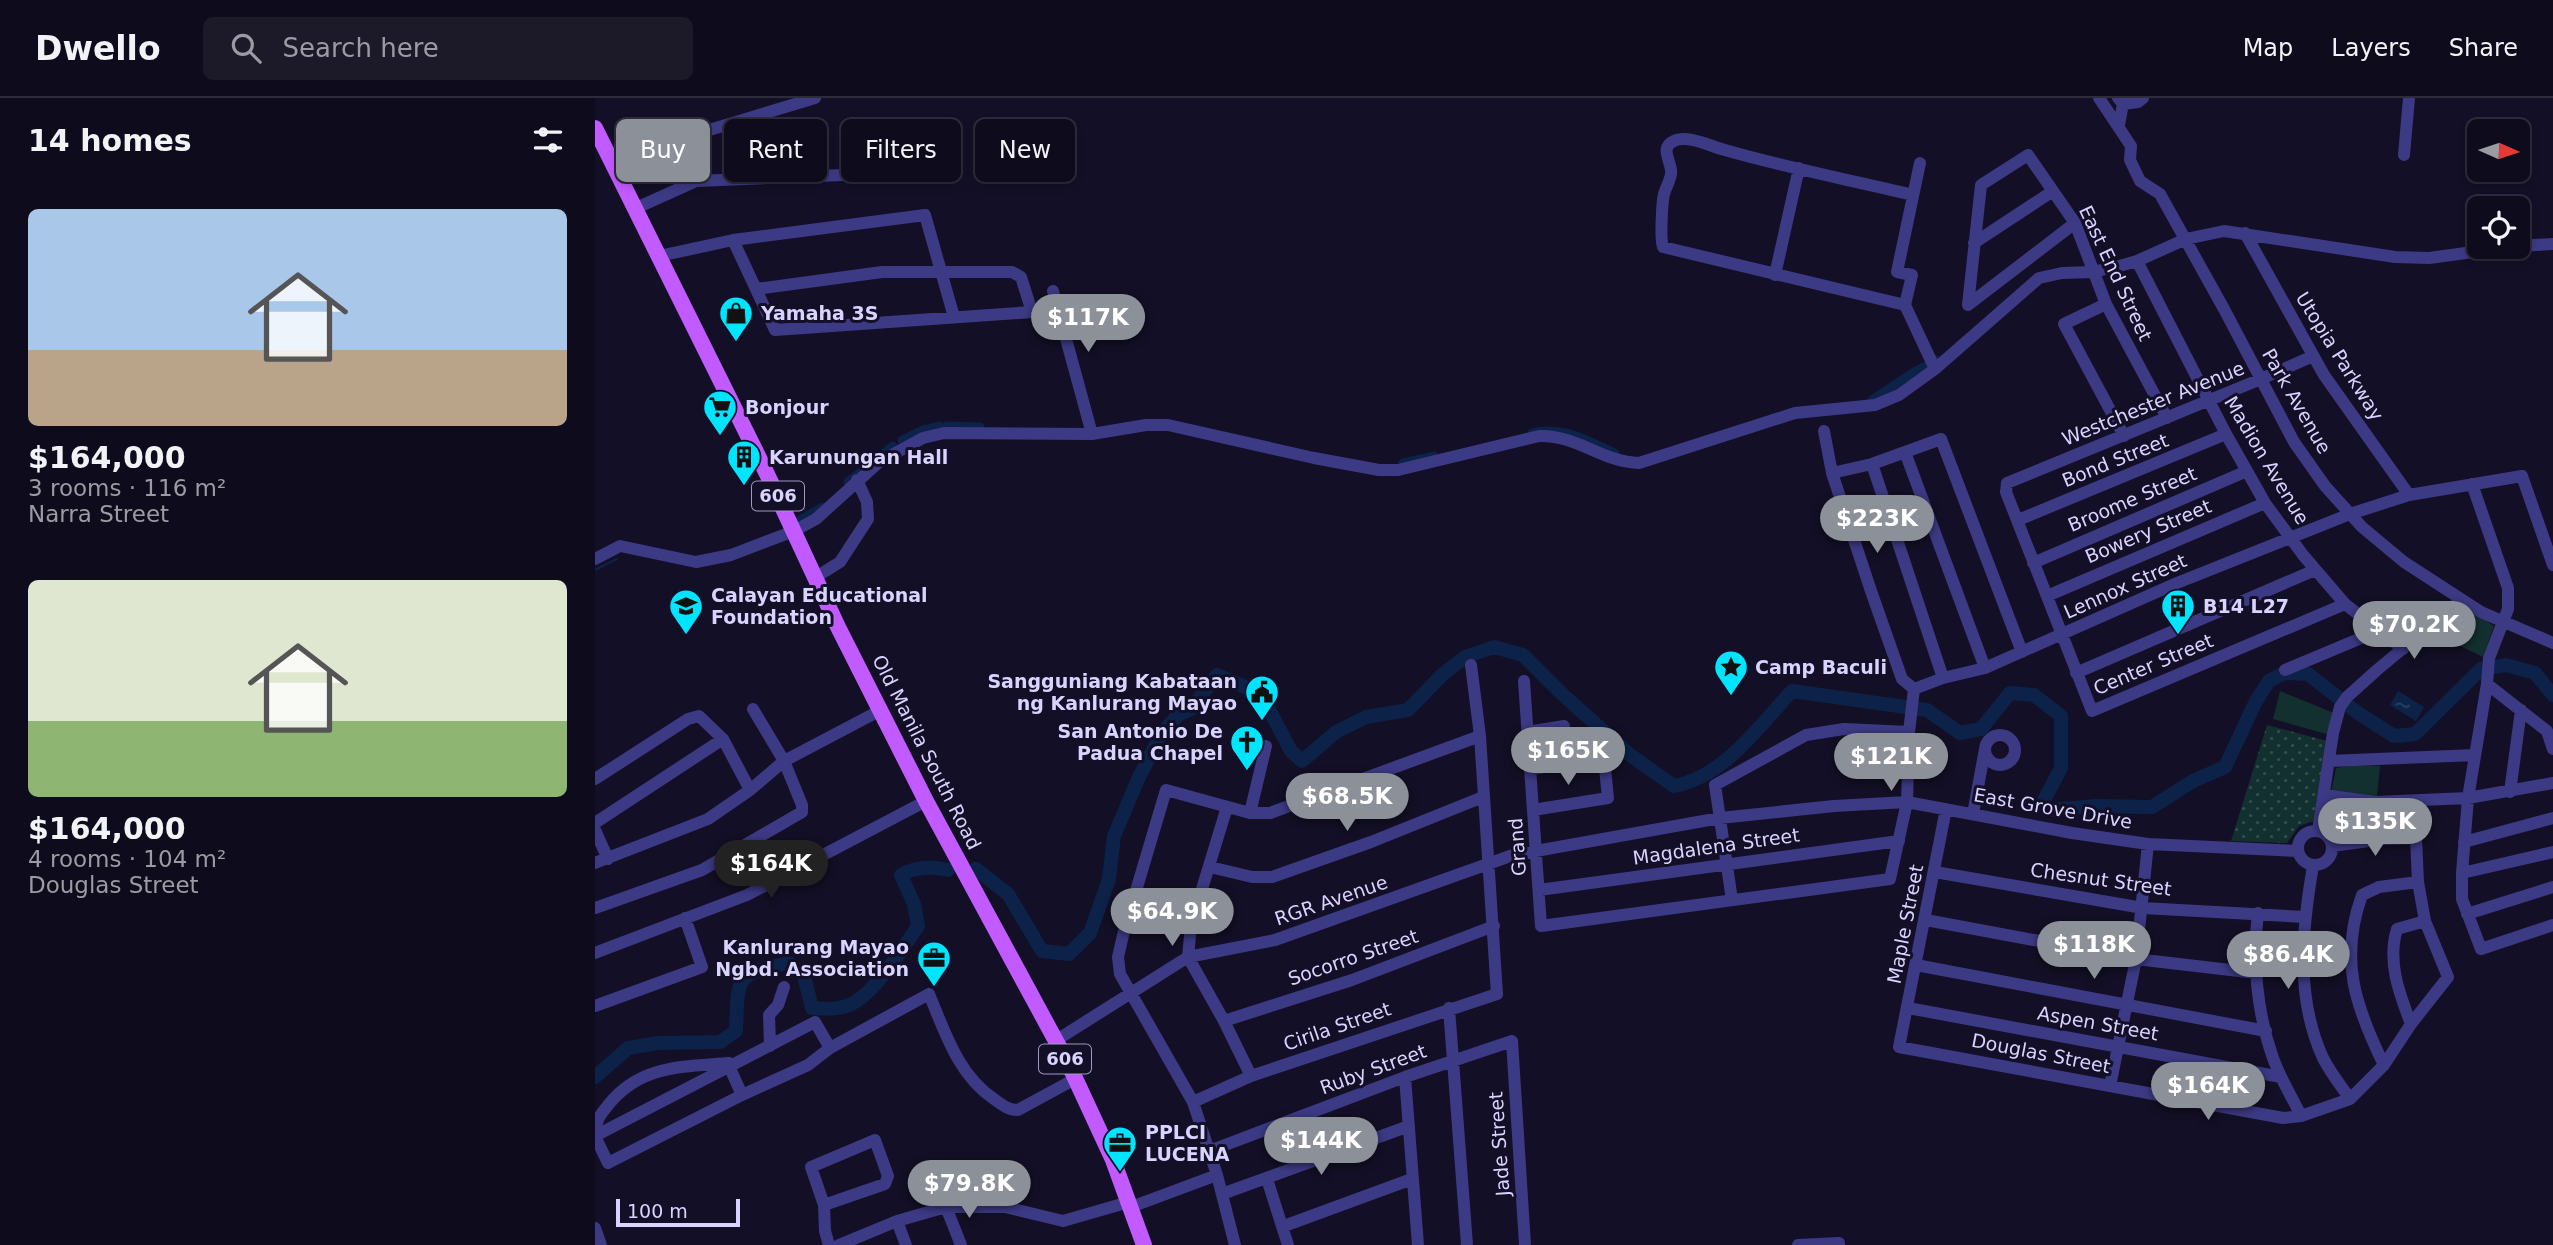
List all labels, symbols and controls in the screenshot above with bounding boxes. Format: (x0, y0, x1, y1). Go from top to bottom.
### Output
search box (203, 17, 693, 80)
text: Dwello (35, 29, 161, 68)
icon: search (227, 29, 265, 67)
text: Search here (283, 33, 439, 63)
text: Map (2243, 34, 2293, 62)
text: Layers (2331, 34, 2411, 62)
text: Share (2449, 34, 2518, 62)
chip: Buy (616, 119, 710, 182)
chip: Rent (724, 119, 827, 182)
chip: Filters (841, 119, 961, 182)
chip: New (975, 119, 1075, 182)
north arrow (2467, 119, 2531, 182)
map controls (2467, 119, 2530, 259)
icon: filters (529, 121, 567, 159)
text: 14 homes (28, 123, 192, 158)
button: locate (2467, 196, 2530, 259)
street label: East End Street (2075, 202, 2157, 344)
icon: home (235, 254, 361, 380)
street label: Utopia Parkway (2292, 288, 2388, 424)
shop icon: Yamaha 3S (717, 294, 755, 343)
pin: $117K (1039, 294, 1137, 354)
place label: Yamaha 3S (760, 302, 878, 324)
text: $117K (1047, 304, 1129, 330)
street label: Park Avenue (2258, 345, 2336, 457)
street label: Westchester Avenue (2059, 356, 2247, 450)
supermarket icon: Bonjour (701, 388, 739, 437)
street label: Madion Avenue (2220, 392, 2314, 528)
place label: Bonjour (745, 396, 829, 418)
street label: Bond Street (2059, 429, 2171, 491)
building icon: Karunungan Hall (725, 438, 763, 487)
text: $164,000 (28, 440, 186, 475)
place label: Karunungan Hall (769, 446, 948, 468)
street label: Broome Street (2064, 462, 2200, 536)
text: 3 rooms · 116 m² (28, 475, 226, 501)
road number: 606 (752, 482, 804, 510)
street label: Bowery Street (2082, 495, 2214, 567)
pin: $223K (1828, 496, 1926, 555)
text: Narra Street (28, 501, 169, 527)
text: $223K (1836, 505, 1918, 531)
street label: Lennox Street (2060, 549, 2190, 623)
place label: Calayan Educational Foundation (711, 584, 928, 628)
school or university icon: Calayan Educational Foundation (667, 587, 705, 636)
building icon: B14 L27 (2159, 587, 2197, 636)
place label: B14 L27 (2203, 595, 2289, 617)
pin: $70.2K (2357, 602, 2471, 661)
text: $70.2K (2369, 611, 2459, 637)
icon: home (235, 625, 361, 751)
street label: Center Street (2090, 629, 2216, 699)
place icon: Camp Baculi (1712, 648, 1750, 697)
street label: Old Manila South Road (868, 651, 986, 853)
place label: Camp Baculi (1755, 656, 1887, 678)
place label: Sangguniang Kabataan ng Kanlurang Mayao (987, 670, 1237, 714)
public building icon: Sangguniang Kabataan ng Kanlurang Mayao (1243, 673, 1281, 722)
place label: San Antonio De Padua Chapel (1058, 720, 1223, 764)
church icon: San Antonio De Padua Chapel (1228, 723, 1266, 772)
pin: $165K (1519, 728, 1617, 787)
pin: $121K (1842, 734, 1940, 793)
text: $165K (1527, 737, 1609, 763)
text: $121K (1850, 743, 1932, 769)
pin: $68.5K (1290, 774, 1404, 833)
text: $68.5K (1302, 783, 1392, 809)
street label: East Grove Drive (1972, 783, 2134, 833)
pin: $135K (2326, 798, 2424, 858)
text: $135K (2334, 808, 2416, 834)
text: $164,000 (28, 811, 186, 846)
street label: Grand (1504, 817, 1530, 877)
street label: Magdalena Street (1631, 823, 1801, 869)
pin: $164K (722, 840, 820, 900)
text: 4 rooms · 104 m² (28, 846, 226, 872)
text: $164K (730, 850, 812, 876)
street label: Chesnut Street (2029, 858, 2173, 900)
street label: Maple Street (1883, 863, 1927, 985)
street label: RGR Avenue (1272, 870, 1390, 930)
text: Douglas Street (28, 872, 199, 898)
pin: $64.9K (1115, 888, 1229, 948)
text: $64.9K (1127, 898, 1217, 924)
pin: $118K (2045, 922, 2143, 981)
street label: Socorro Street (1285, 924, 1421, 990)
text: $118K (2053, 931, 2135, 957)
pin: $86.4K (2231, 932, 2345, 991)
place label: Kanlurang Mayao Ngbd. Association (715, 936, 909, 980)
office icon: Kanlurang Mayao Ngbd. Association (915, 939, 953, 988)
text: $86.4K (2243, 941, 2333, 967)
street label: Cirila Street (1280, 997, 1394, 1055)
street label: Aspen Street (2036, 1002, 2160, 1044)
street label: Douglas Street (1970, 1029, 2112, 1077)
street label: Ruby Street (1317, 1040, 1429, 1098)
road number: 606 (1039, 1044, 1091, 1074)
pin: $164K (2159, 1062, 2257, 1122)
text: $164K (2167, 1072, 2249, 1098)
street label: Jade Street (1484, 1091, 1514, 1198)
pin: $144K (1272, 1118, 1370, 1177)
place label: PPLCI LUCENA (1145, 1121, 1230, 1165)
office icon: PPLCI LUCENA (1101, 1124, 1139, 1173)
text: $144K (1280, 1127, 1362, 1153)
pin: $79.8K (912, 1160, 1026, 1220)
text: $79.8K (924, 1170, 1014, 1196)
scale bar (616, 1196, 740, 1228)
text: 100 m (627, 1200, 688, 1222)

